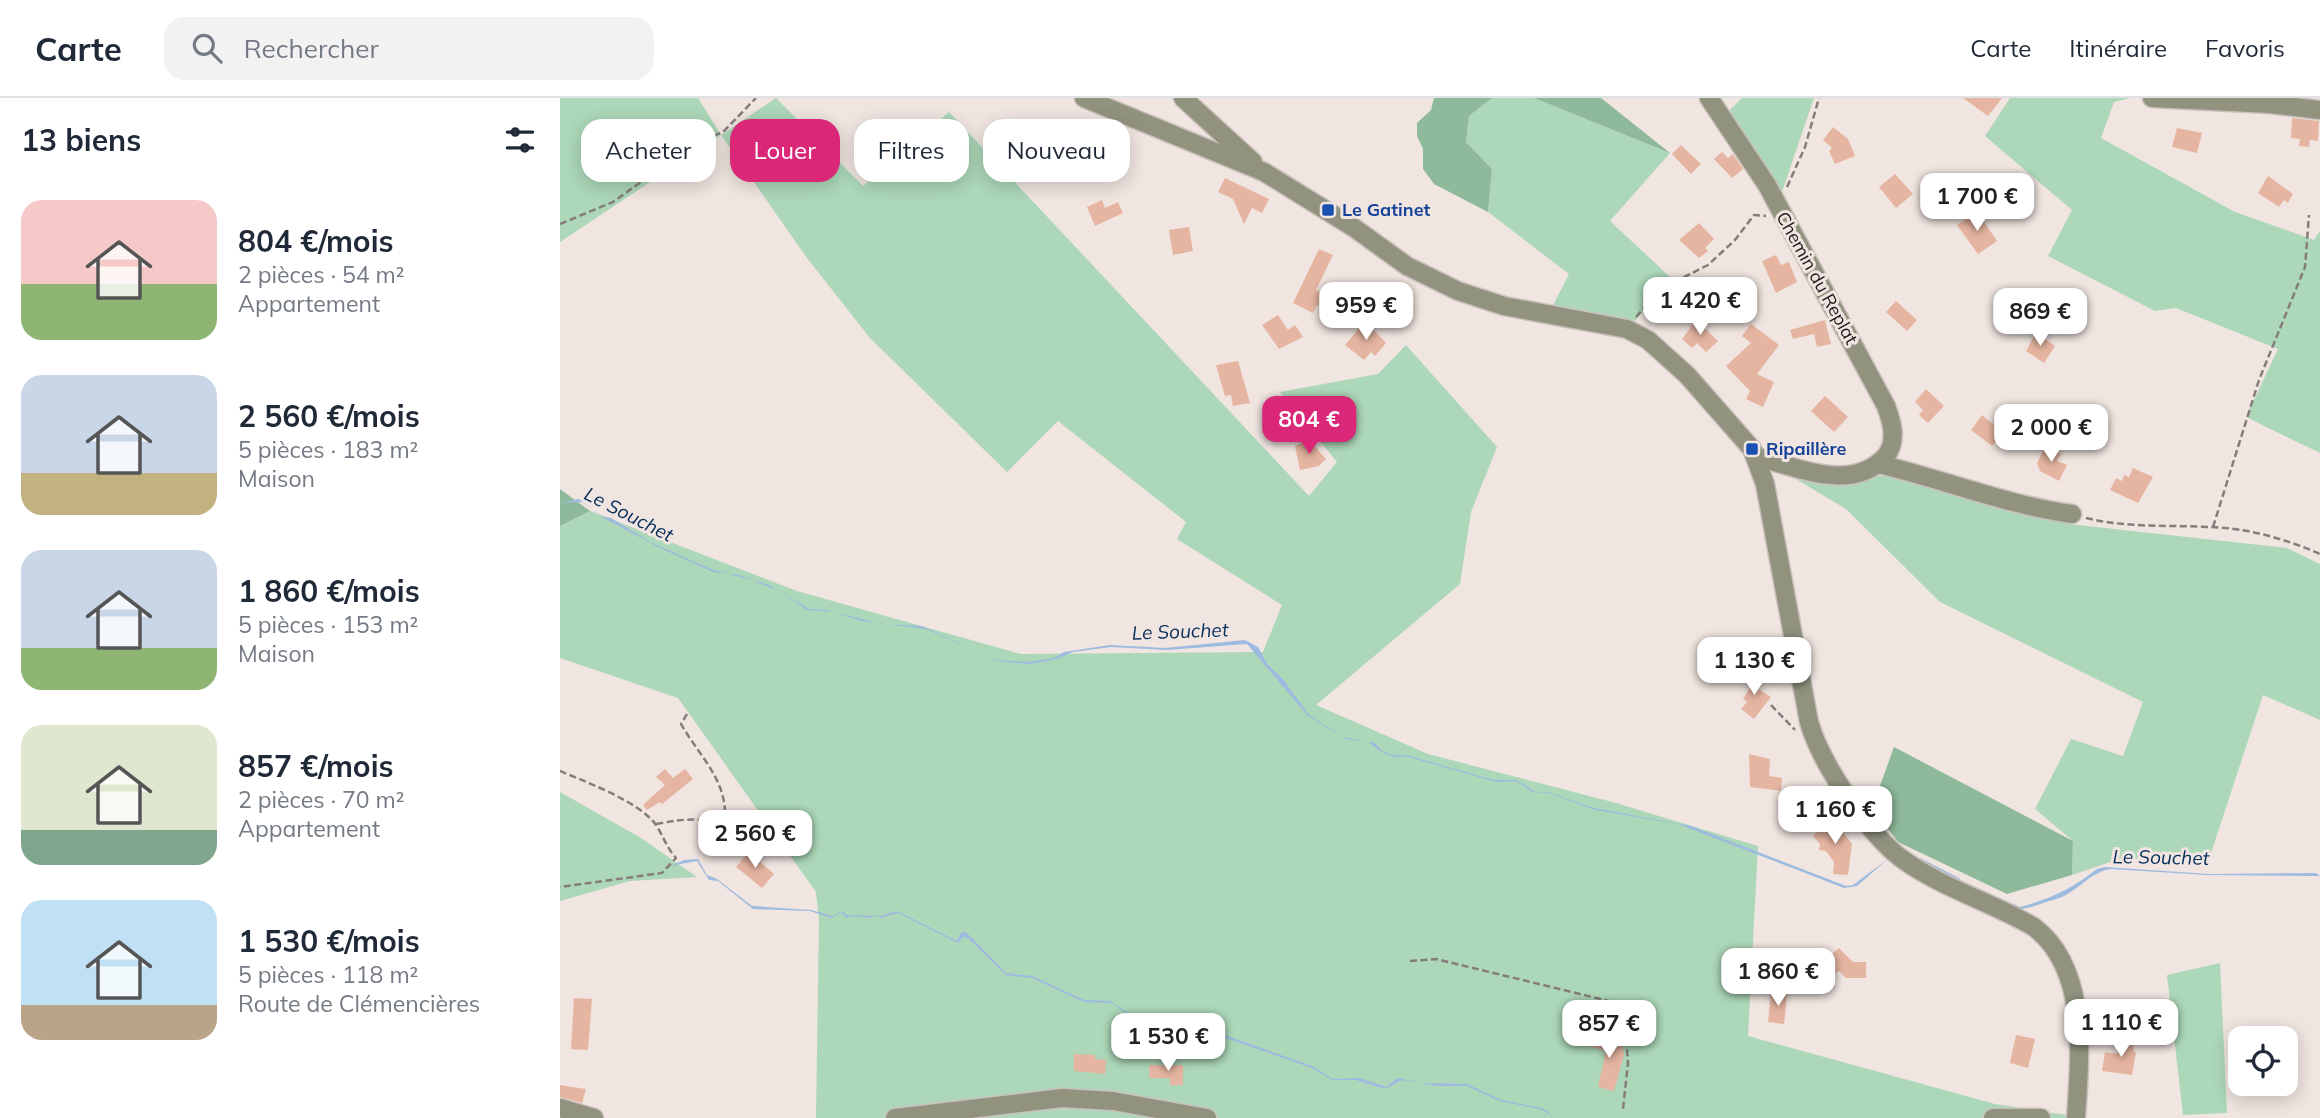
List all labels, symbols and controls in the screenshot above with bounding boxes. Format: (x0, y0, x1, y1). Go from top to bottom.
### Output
search box (164, 17, 654, 80)
text: Carte (35, 28, 122, 69)
icon: search (188, 29, 226, 67)
text: Rechercher (244, 32, 379, 65)
text: Carte (1970, 33, 2031, 63)
text: Itinéraire (2069, 33, 2167, 63)
text: Favoris (2205, 33, 2285, 63)
chip: Acheter (581, 119, 716, 182)
chip: Louer (730, 119, 840, 182)
chip: Filtres (854, 119, 969, 182)
chip: Nouveau (983, 119, 1130, 182)
text: 13 biens (21, 121, 141, 159)
icon: filters (501, 121, 539, 159)
pin: 1 700 € (1912, 174, 2042, 233)
text: 1 700 € (1936, 181, 2018, 210)
place label: Le Gatinet (1342, 198, 1430, 221)
marker: Le Gatinet (1320, 202, 1336, 218)
street label: Chemin du Replat (1771, 207, 1863, 348)
text: 804 €/mois (238, 222, 394, 260)
icon: home (77, 228, 161, 312)
text: 2 pièces · 54 m² (238, 260, 405, 289)
pin: 1 420 € (1635, 278, 1765, 337)
pin: 959 € (1317, 282, 1415, 342)
text: 1 420 € (1659, 285, 1741, 314)
pin: 869 € (1991, 288, 2089, 348)
text: Appartement (238, 289, 380, 318)
text: 959 € (1335, 290, 1397, 319)
text: 869 € (2009, 296, 2071, 325)
pin: 804 € (1260, 396, 1358, 456)
text: 2 560 €/mois (238, 397, 420, 435)
icon: home (77, 403, 161, 487)
text: 804 € (1278, 404, 1340, 433)
pin: 2 000 € (1986, 404, 2116, 464)
text: 2 000 € (2010, 412, 2092, 441)
text: 5 pièces · 183 m² (238, 435, 418, 464)
place label: Ripaillère (1766, 437, 1847, 460)
marker: Ripaillère (1744, 441, 1760, 457)
text: Maison (238, 464, 315, 493)
water label: Le Souchet (580, 481, 679, 547)
text: 1 860 €/mois (238, 572, 420, 610)
icon: home (77, 578, 161, 662)
text: 5 pièces · 153 m² (238, 610, 418, 639)
water label: Le Souchet (1131, 617, 1230, 645)
pin: 1 130 € (1689, 638, 1819, 697)
text: Maison (238, 639, 315, 668)
text: 1 130 € (1713, 645, 1795, 674)
text: 857 €/mois (238, 747, 394, 785)
icon: home (77, 753, 161, 837)
text: 2 pièces · 70 m² (238, 785, 405, 814)
pin: 1 160 € (1770, 786, 1900, 846)
text: 1 160 € (1794, 794, 1876, 823)
pin: 2 560 € (690, 810, 820, 870)
text: Appartement (238, 814, 380, 843)
text: 2 560 € (714, 818, 796, 847)
water label: Le Souchet (2112, 844, 2211, 870)
text: 1 530 €/mois (238, 922, 420, 960)
icon: home (77, 928, 161, 1012)
pin: 1 860 € (1713, 948, 1843, 1008)
text: 1 860 € (1737, 956, 1819, 985)
text: 5 pièces · 118 m² (238, 960, 418, 989)
text: Route de Clémencières (238, 989, 480, 1018)
pin: 857 € (1560, 1000, 1658, 1060)
pin: 1 110 € (2056, 1000, 2186, 1059)
text: 1 110 € (2080, 1007, 2162, 1036)
text: 857 € (1578, 1008, 1640, 1037)
pin: 1 530 € (1103, 1014, 1233, 1073)
text: 1 530 € (1127, 1021, 1209, 1050)
map controls (2228, 1026, 2298, 1096)
button: locate (2228, 1026, 2298, 1096)

